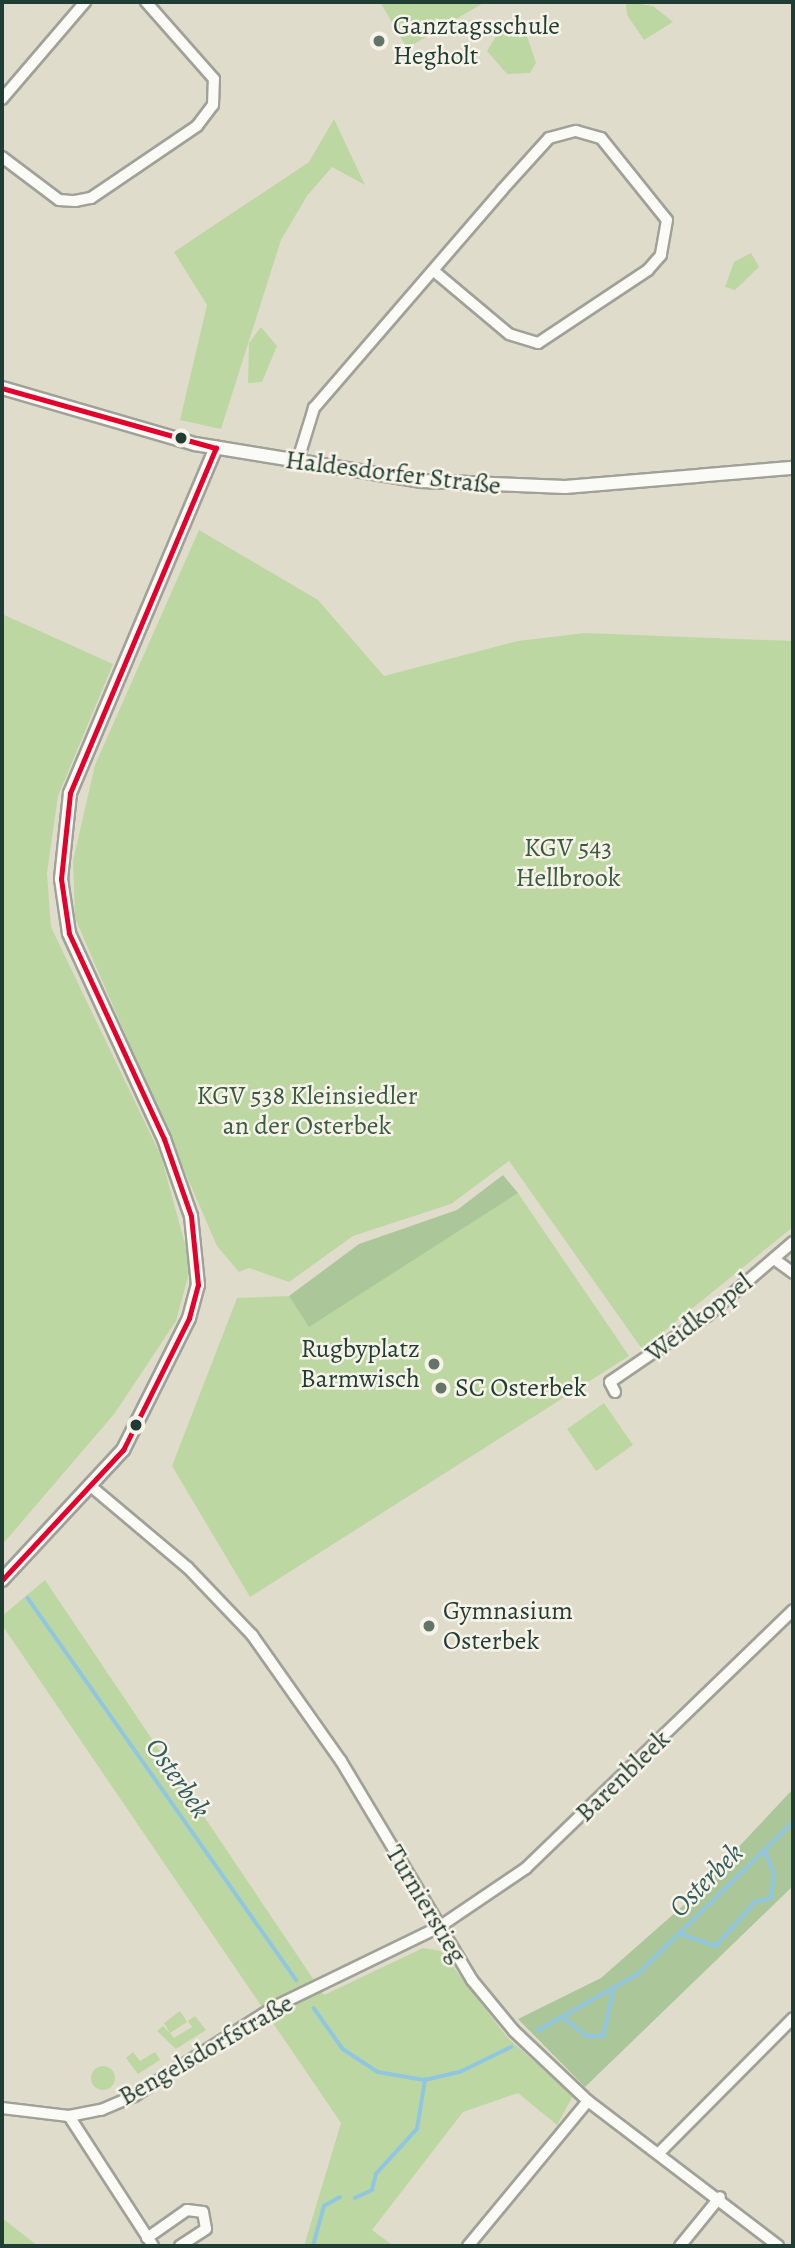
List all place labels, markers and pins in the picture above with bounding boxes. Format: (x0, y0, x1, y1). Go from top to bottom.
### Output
place label: Ganztagsschule Hegholt (393, 10, 560, 72)
marker: Ganztagsschule Hegholt (371, 33, 387, 49)
unlabelled marker (174, 431, 188, 445)
place label: Rugbyplatz Barmwisch (300, 1333, 420, 1394)
marker: Rugbyplatz Barmwisch (426, 1356, 442, 1372)
place label: SC Osterbek (455, 1372, 587, 1404)
marker: SC Osterbek (433, 1380, 449, 1396)
unlabelled marker (129, 1418, 143, 1432)
place label: Gymnasium Osterbek (443, 1595, 573, 1656)
marker: Gymnasium Osterbek (421, 1618, 437, 1634)

